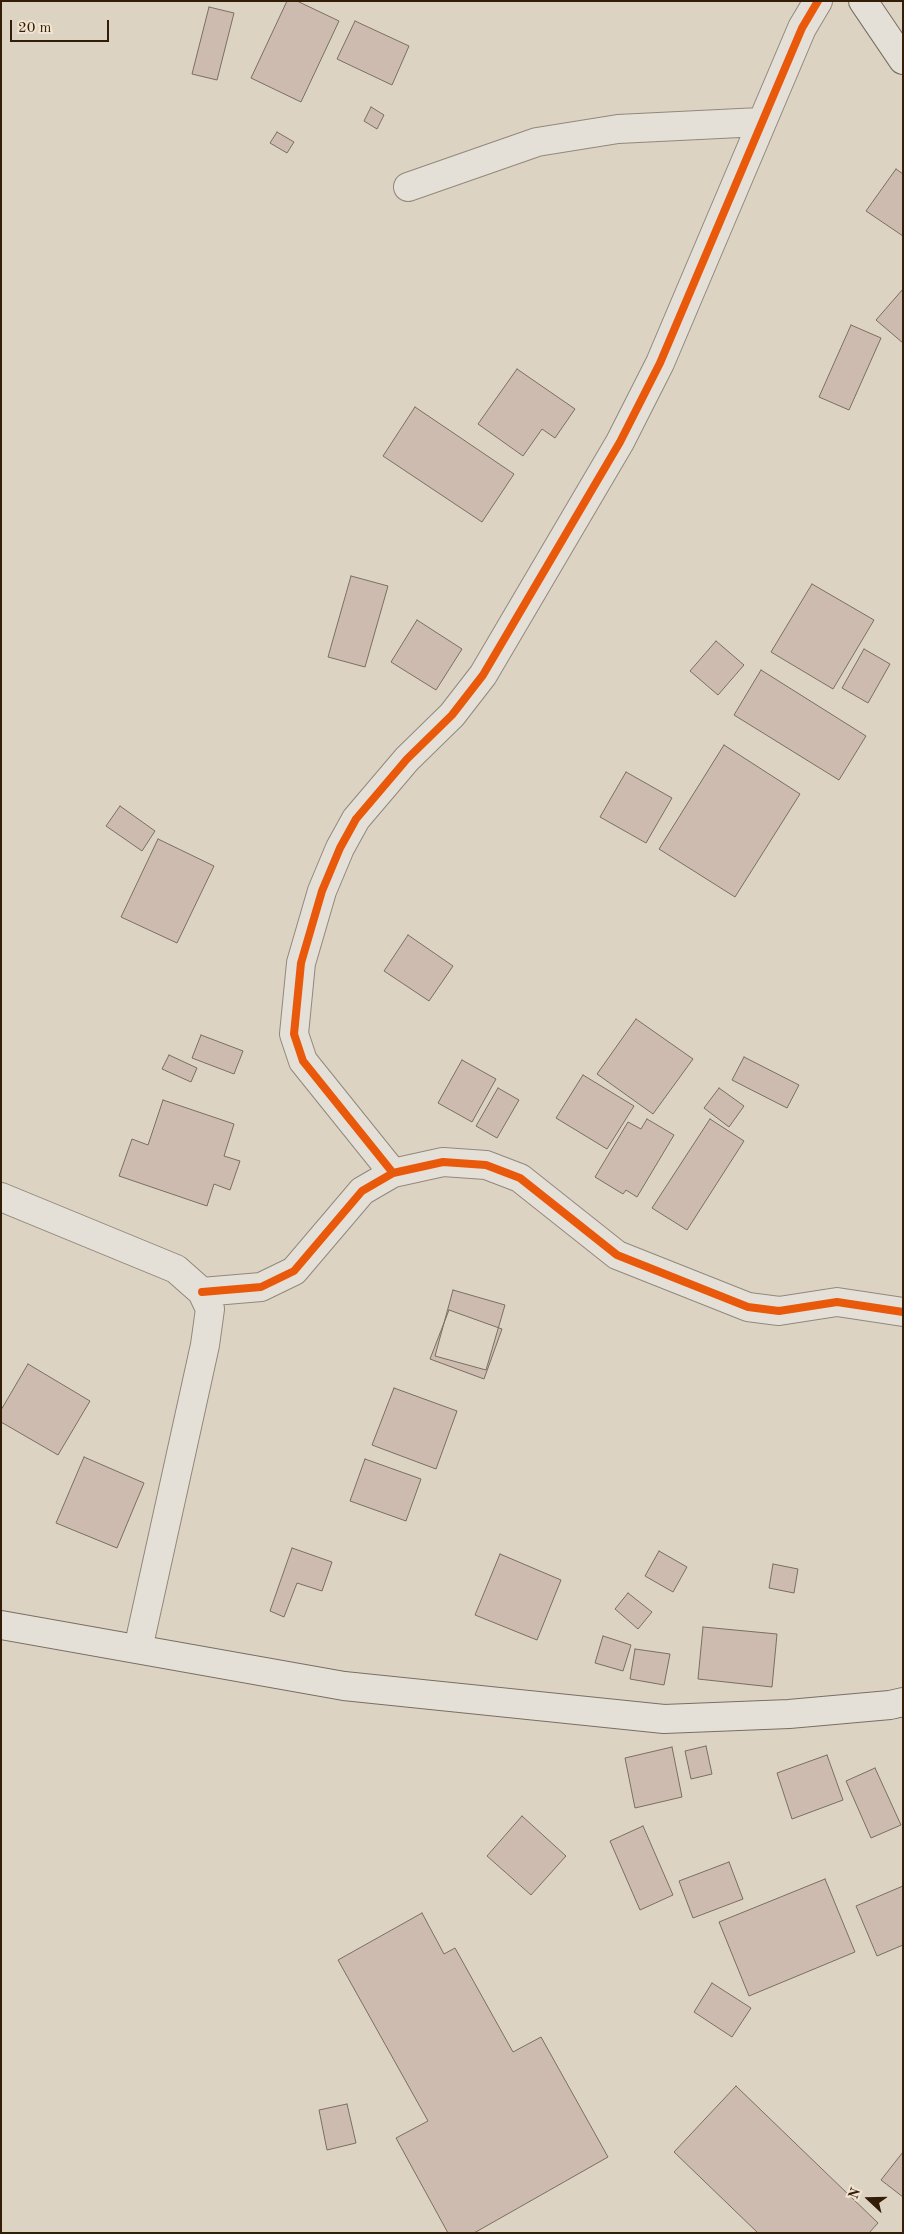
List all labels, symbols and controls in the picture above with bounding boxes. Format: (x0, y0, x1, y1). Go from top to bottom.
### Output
scale bar (12, 10, 111, 42)
text: 20 m (18, 21, 52, 36)
north arrow (844, 2174, 894, 2224)
text: N (847, 2186, 863, 2201)

